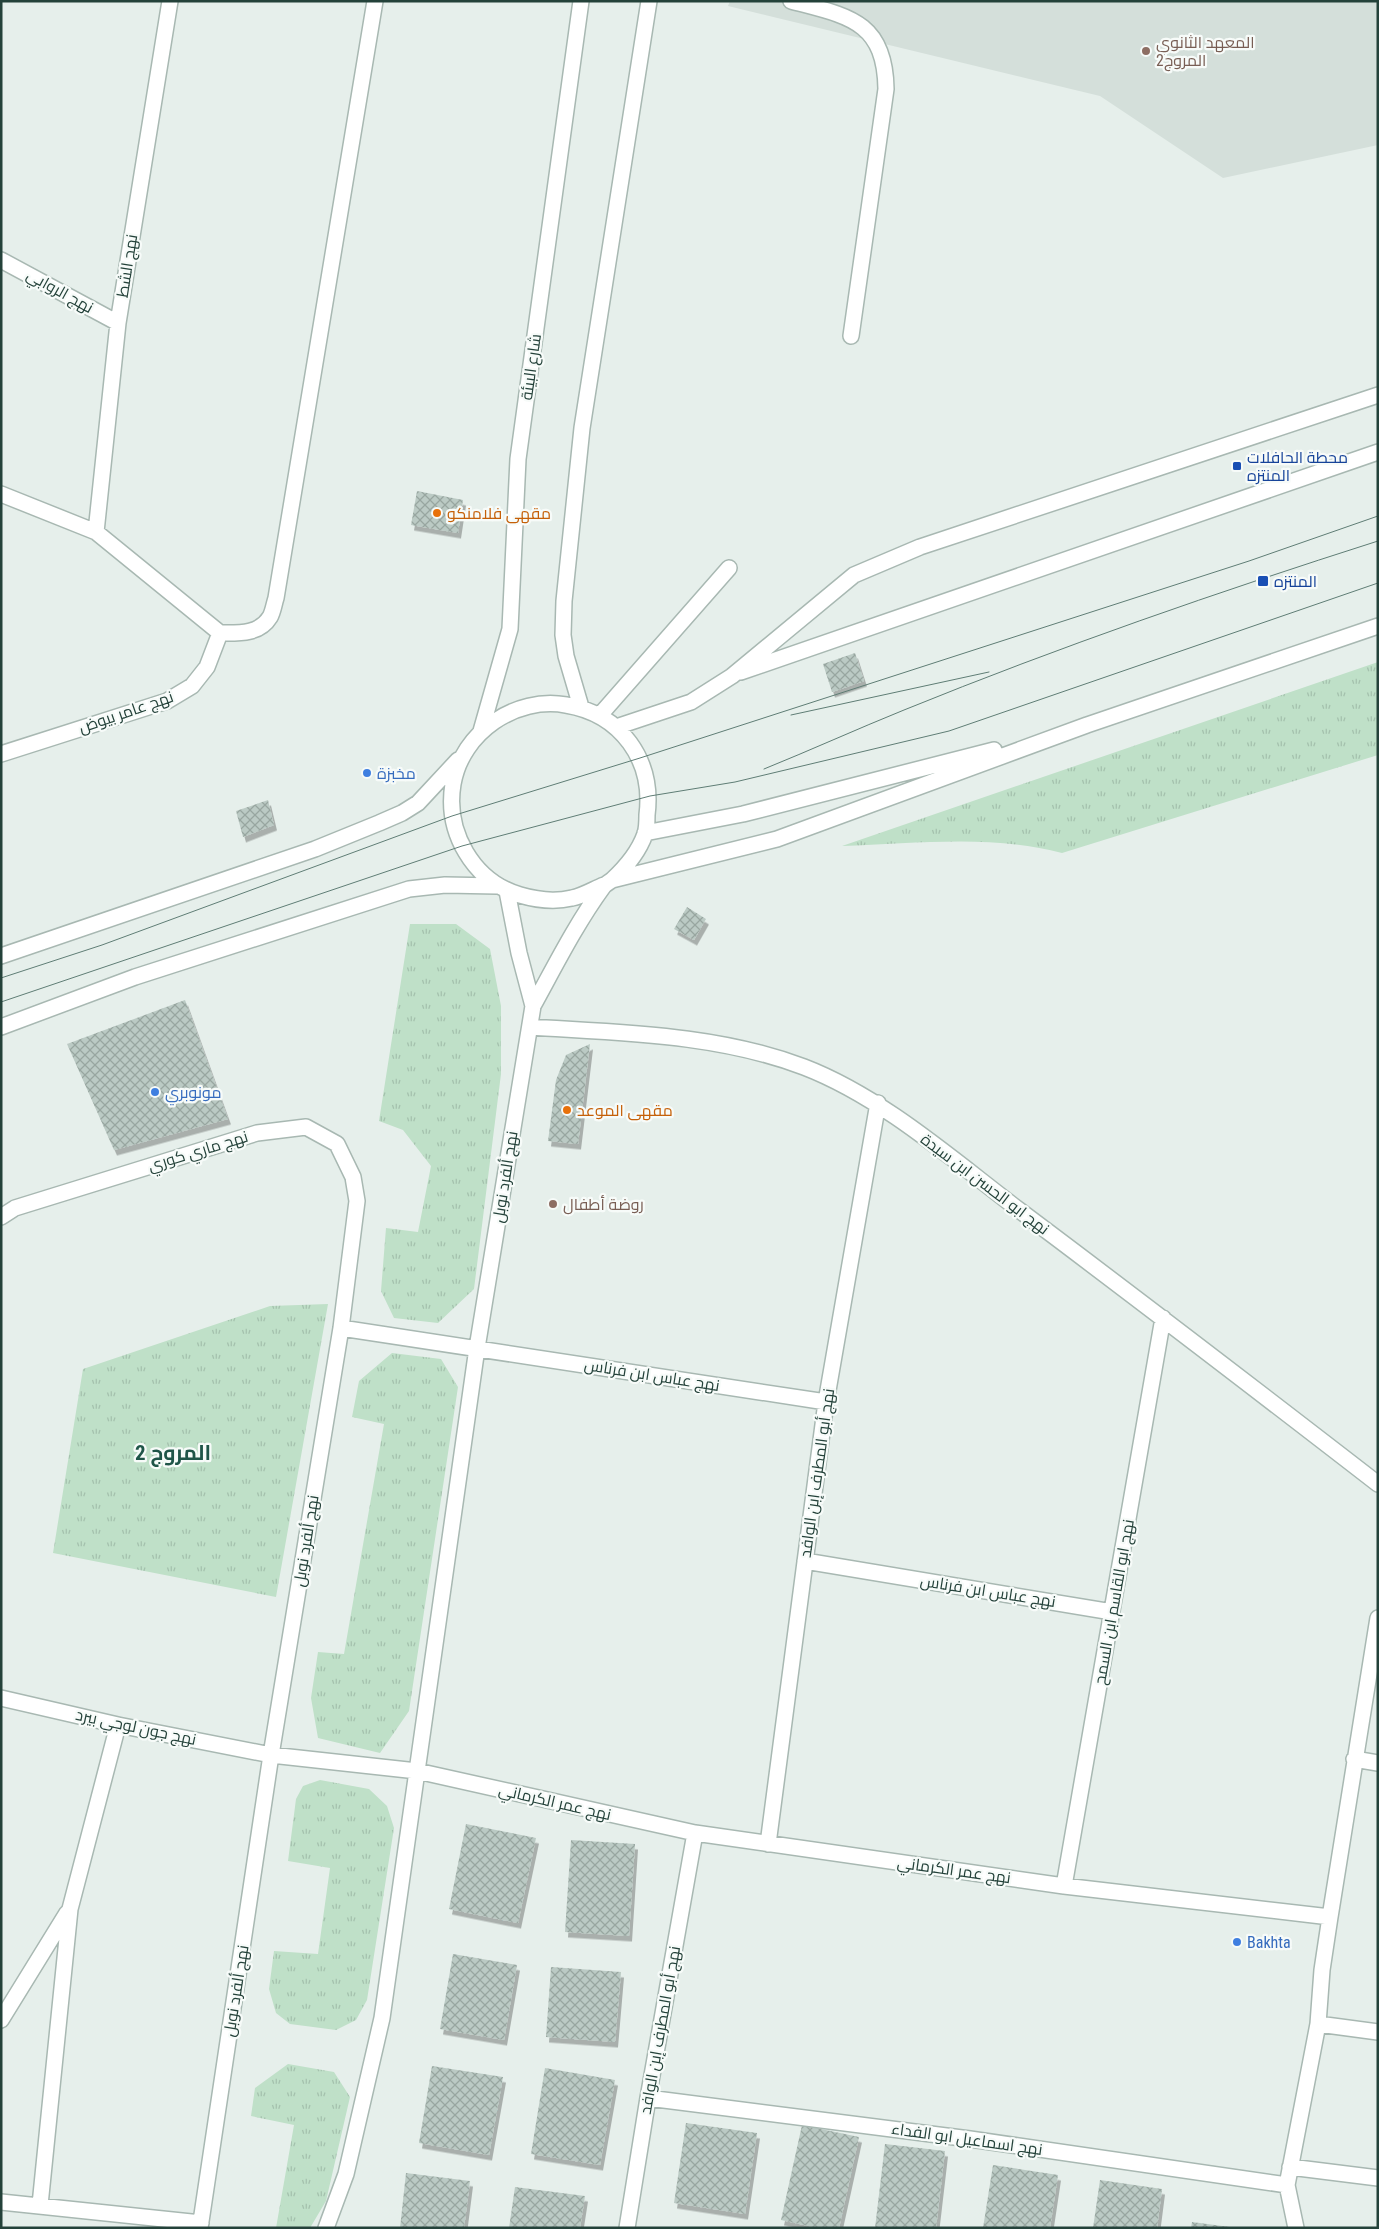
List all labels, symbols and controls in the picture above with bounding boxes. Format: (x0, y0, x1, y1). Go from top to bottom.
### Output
place label: المعهد الثانوي المروج2 (1156, 33, 1254, 72)
marker: المعهد الثانوي المروج2 (1140, 45, 1152, 57)
street label: نهج الشط (113, 233, 143, 299)
street label: نهج الروابي (21, 265, 97, 321)
street label: شارع البيئة (517, 333, 547, 402)
place label: محطة الحافلات المنتزه (1247, 448, 1348, 485)
marker: محطة الحافلات المنتزه (1231, 460, 1243, 472)
place label: مقهى فلامنكو (447, 504, 551, 524)
marker: مقهى فلامنكو (431, 507, 443, 519)
place label: المنتزه (1274, 572, 1317, 591)
marker: المنتزه (1256, 574, 1270, 588)
street label: نهج عامر بيوض (76, 687, 176, 739)
place label: مخبزة (377, 764, 416, 783)
marker: مخبزة (361, 767, 373, 779)
place label: مونوبري (165, 1083, 221, 1106)
marker: مونوبري (149, 1086, 161, 1098)
place label: مقهى الموعد (577, 1101, 673, 1121)
marker: مقهى الموعد (561, 1104, 573, 1116)
street label: نهج ماري كوري (146, 1127, 251, 1179)
street label: نهج ابو الحسن ابن سيدة (916, 1129, 1053, 1240)
street label: نهج ألفرد نوبل (488, 1130, 524, 1225)
place label: روضة أطفال (563, 1195, 644, 1215)
marker: روضة أطفال (547, 1198, 559, 1210)
street label: نهج عباس ابن فرناس (583, 1355, 721, 1397)
street label: نهج أبو المطرف إبن الوافد (796, 1387, 840, 1559)
district label: المروج 2 (135, 1441, 211, 1467)
street label: نهج ألفرد نوبل (289, 1494, 325, 1589)
street label: نهج ابو القاسم ابن السمح (1090, 1518, 1140, 1687)
street label: نهج عباس ابن فرناس (919, 1571, 1057, 1613)
street label: نهج جون لوجي بيرد (73, 1705, 198, 1753)
street label: نهج عمر الكرماني (496, 1780, 613, 1828)
street label: نهج عمر الكرماني (895, 1853, 1012, 1891)
place label: Bakhta (1247, 1933, 1291, 1952)
marker: Bakhta (1231, 1936, 1243, 1948)
street label: نهج ألفرد نوبل (219, 1944, 255, 2039)
street label: نهج أبو المطرف إبن الوافد (636, 1944, 686, 2116)
street label: نهج اسماعيل ابو الفداء (890, 2119, 1044, 2161)

